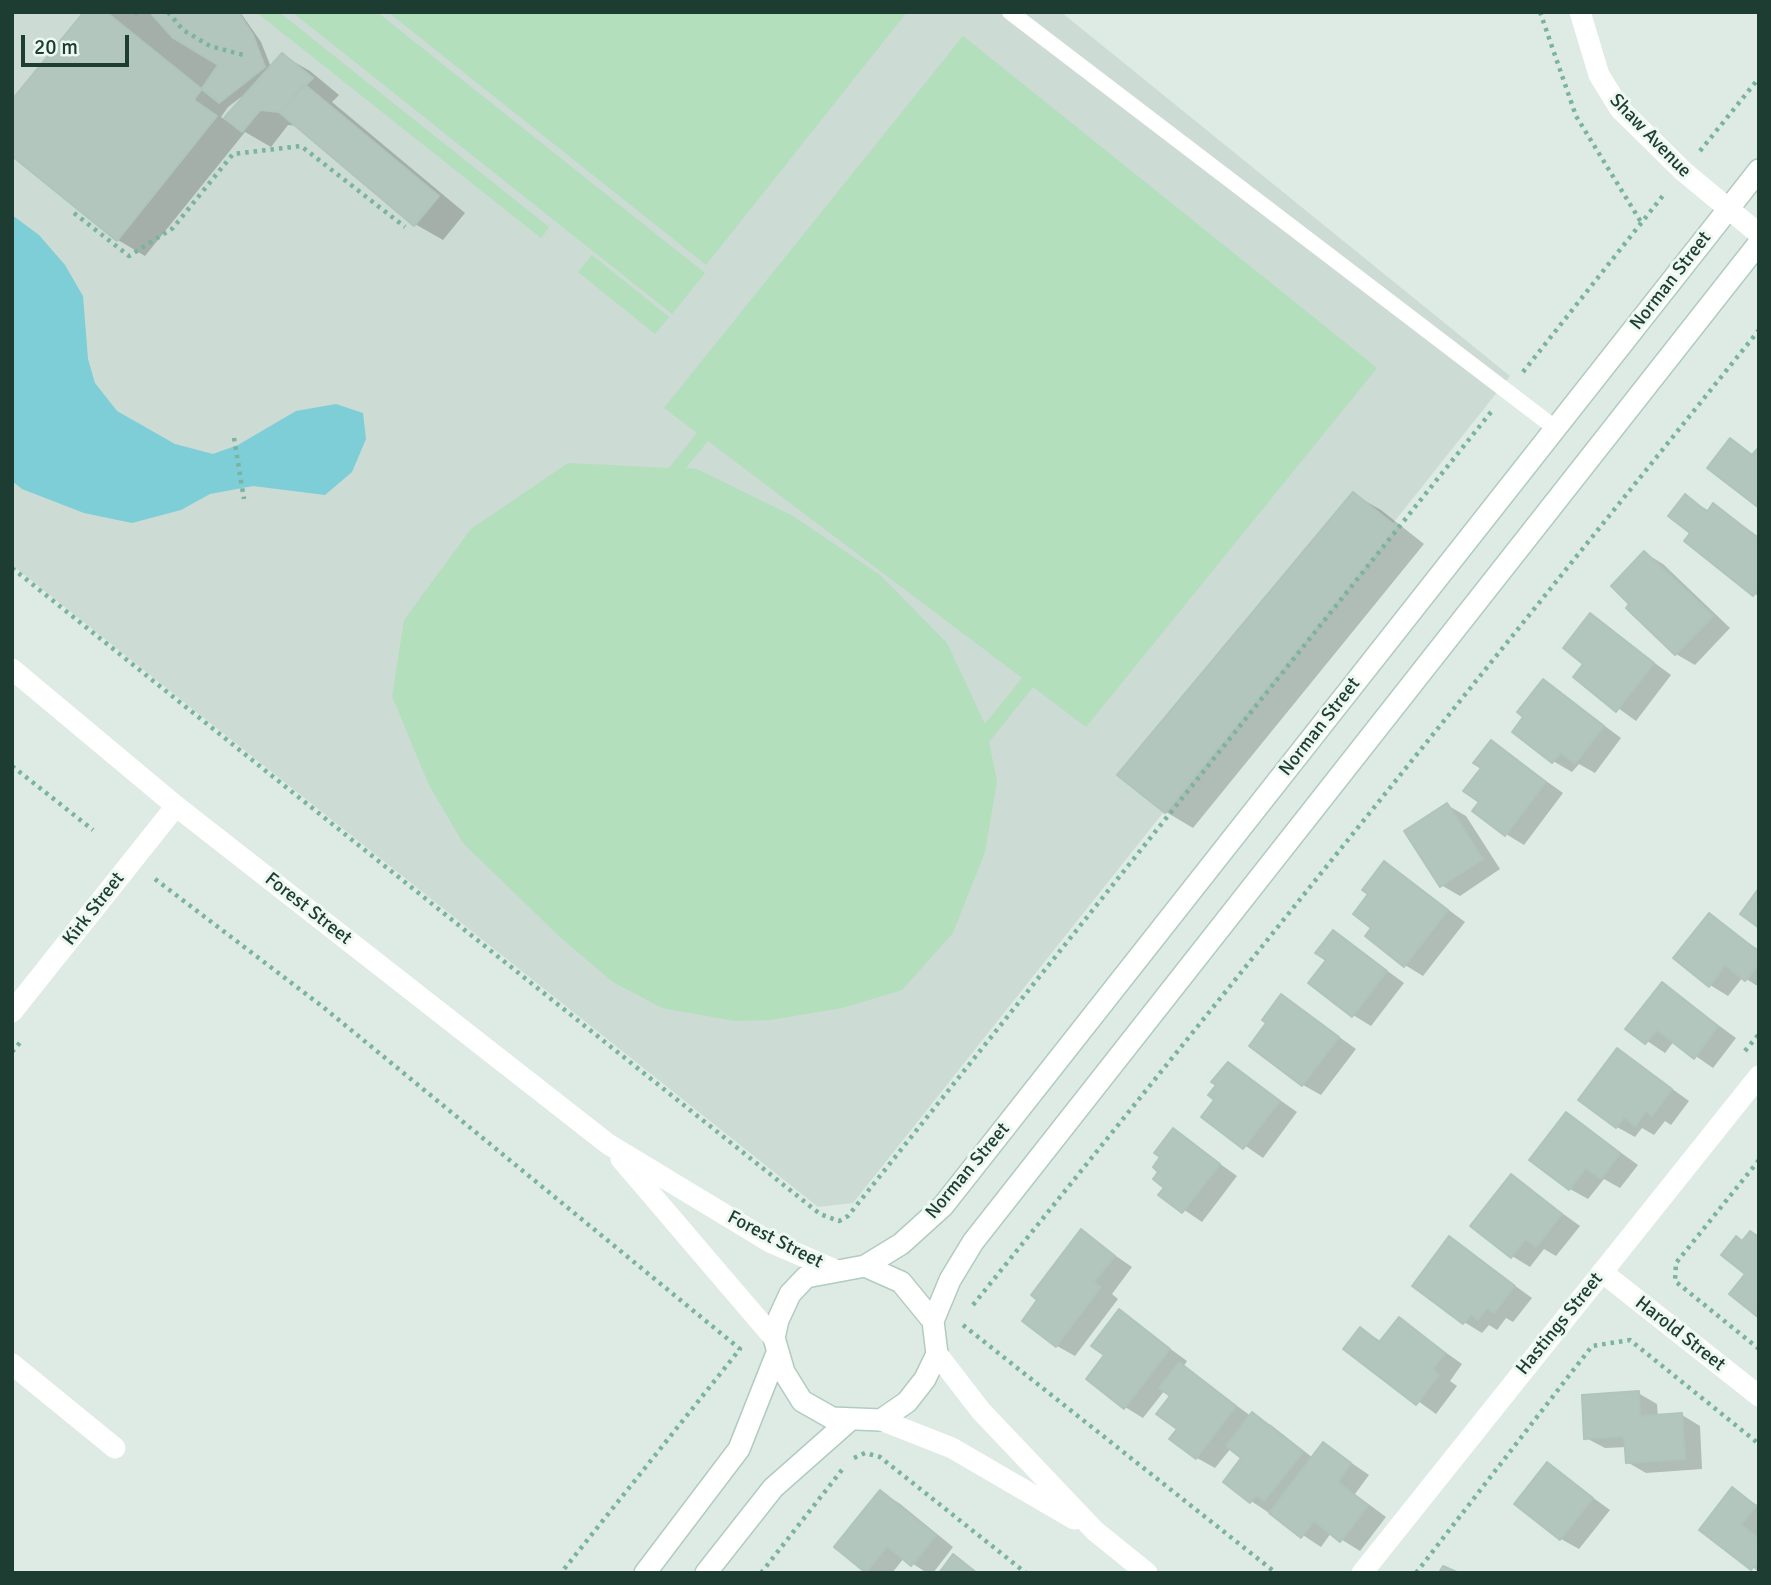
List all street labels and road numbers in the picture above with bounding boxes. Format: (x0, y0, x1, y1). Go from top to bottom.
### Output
street label: Shaw Avenue (1604, 89, 1696, 183)
street label: Norman Street (1626, 227, 1716, 335)
street label: Norman Street (1275, 673, 1365, 781)
street label: Kirk Street (58, 868, 130, 950)
street label: Forest Street (260, 868, 356, 950)
street label: Norman Street (921, 1118, 1015, 1224)
street label: Forest Street (723, 1206, 827, 1274)
street label: Hastings Street (1512, 1268, 1608, 1380)
street label: Harold Street (1630, 1292, 1730, 1376)

